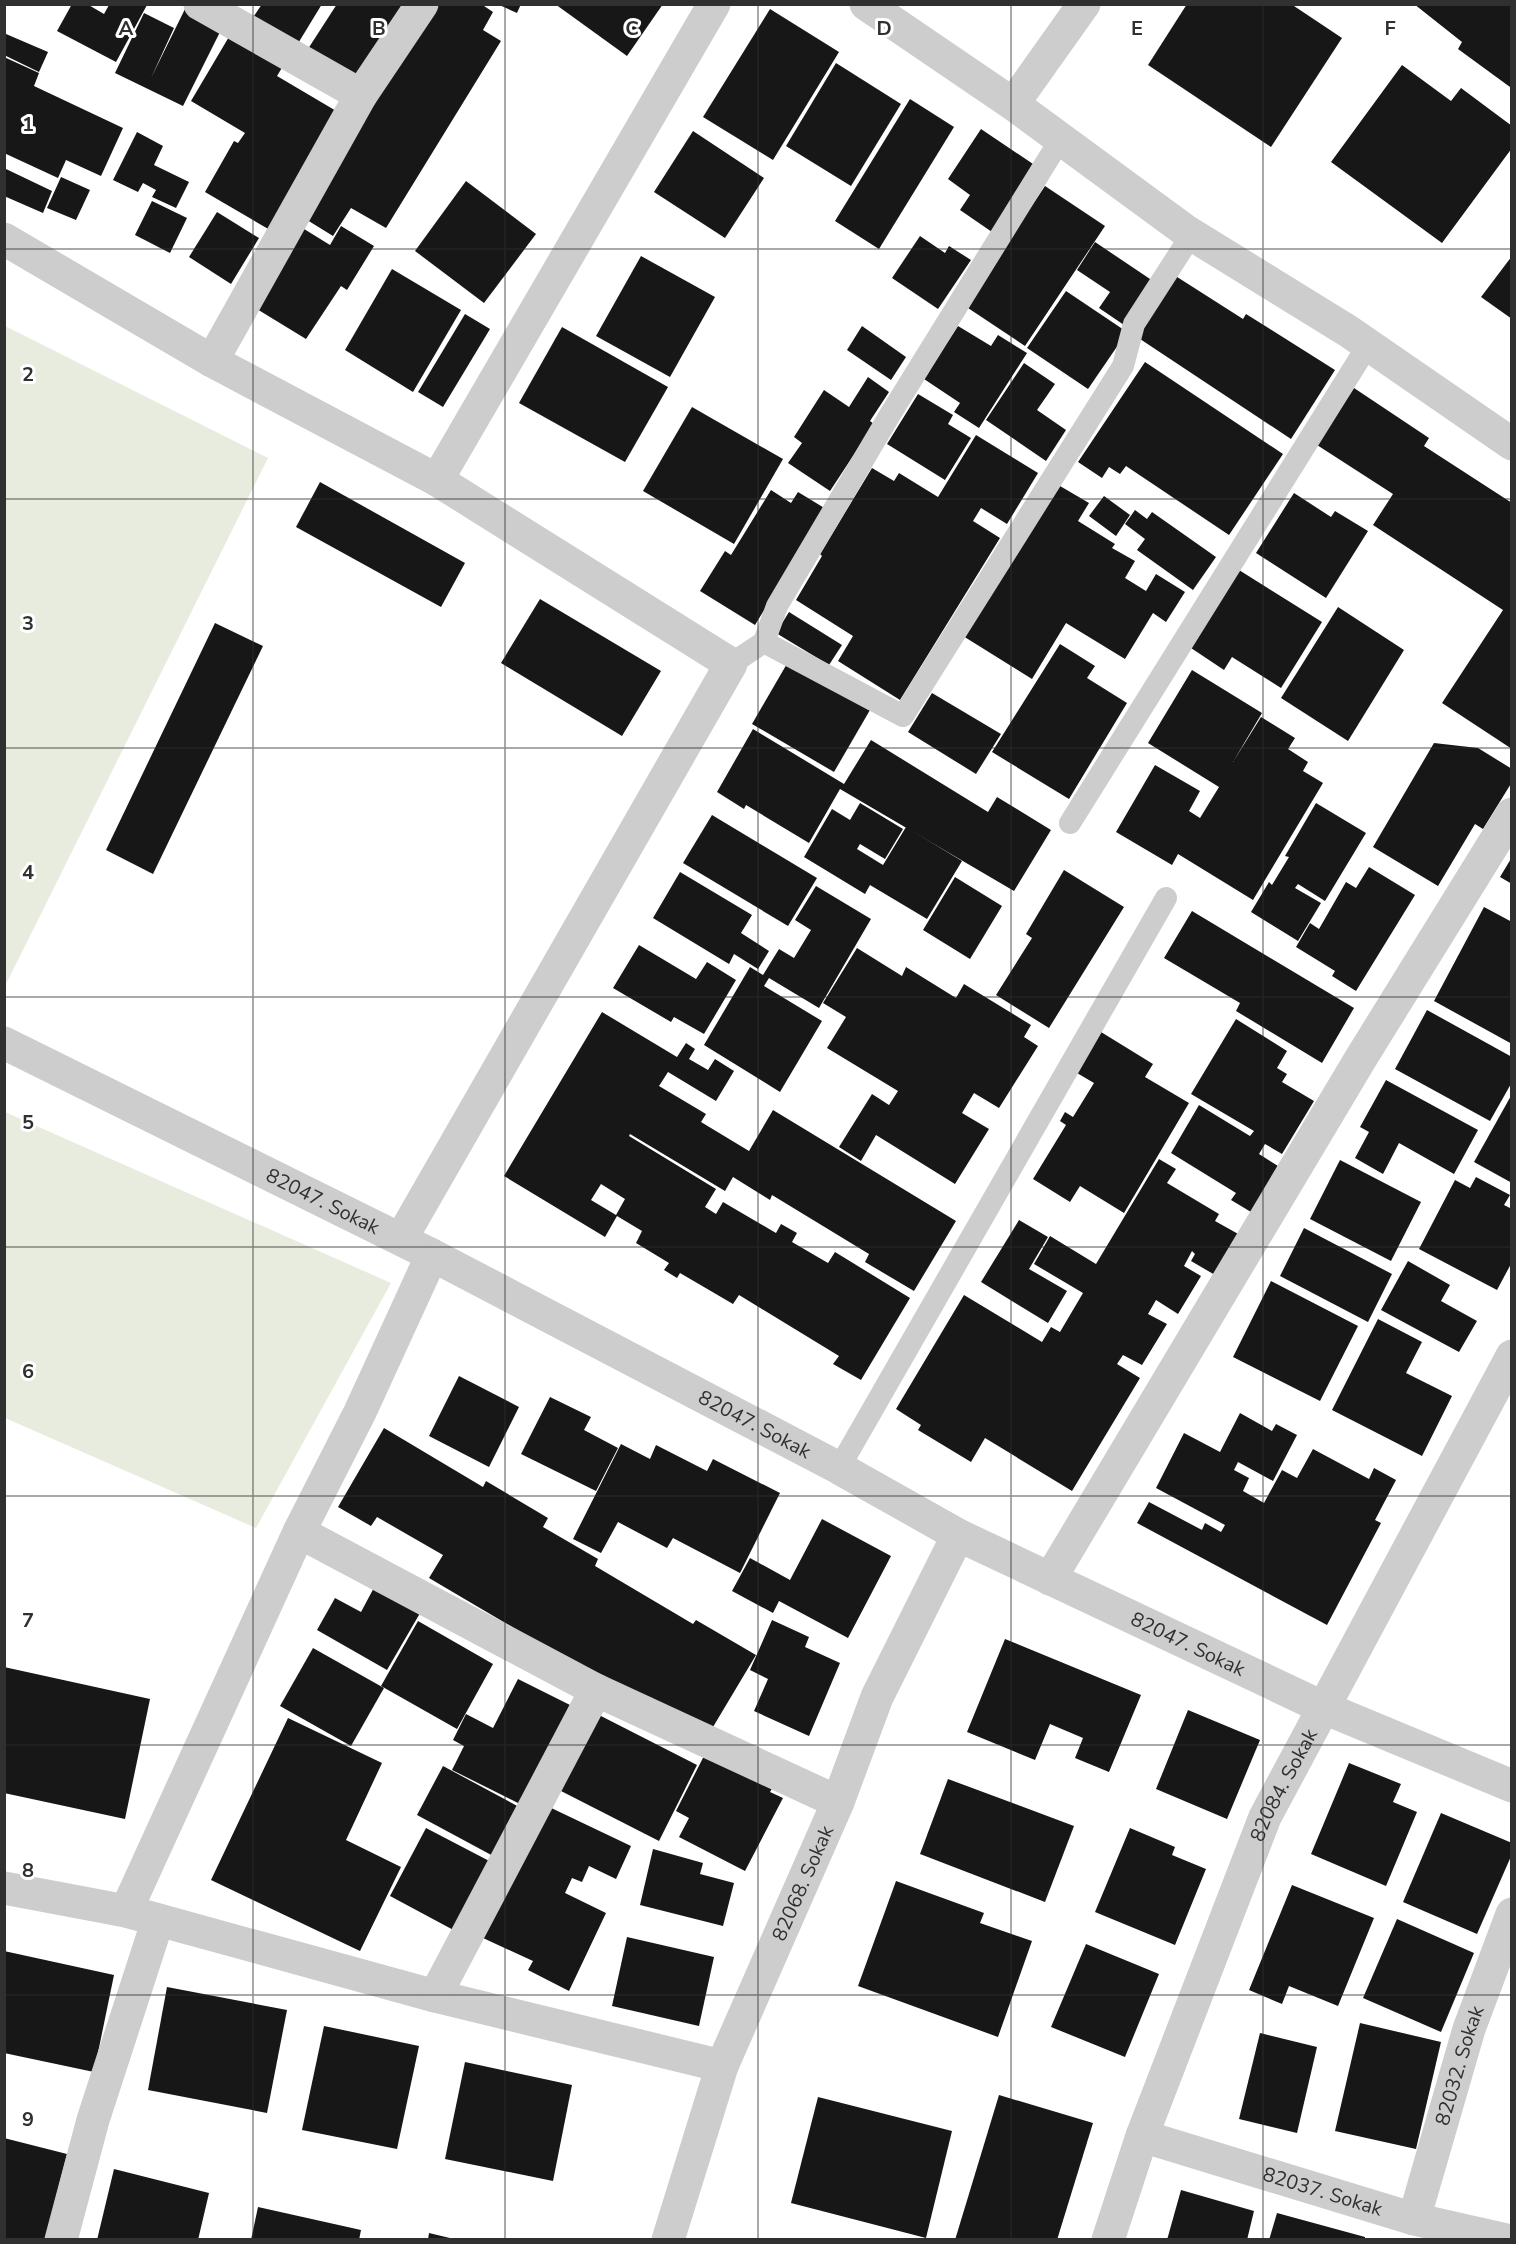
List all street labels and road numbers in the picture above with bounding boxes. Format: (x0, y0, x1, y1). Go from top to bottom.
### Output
street label: 82047. Sokak (261, 1162, 385, 1241)
street label: 82047. Sokak (694, 1384, 817, 1465)
street label: 82047. Sokak (1126, 1606, 1250, 1683)
street label: 82084. Sokak (1244, 1723, 1324, 1845)
street label: 82068. Sokak (766, 1820, 840, 1945)
street label: 82032. Sokak (1429, 2001, 1491, 2129)
street label: 82037. Sokak (1260, 2161, 1387, 2223)

